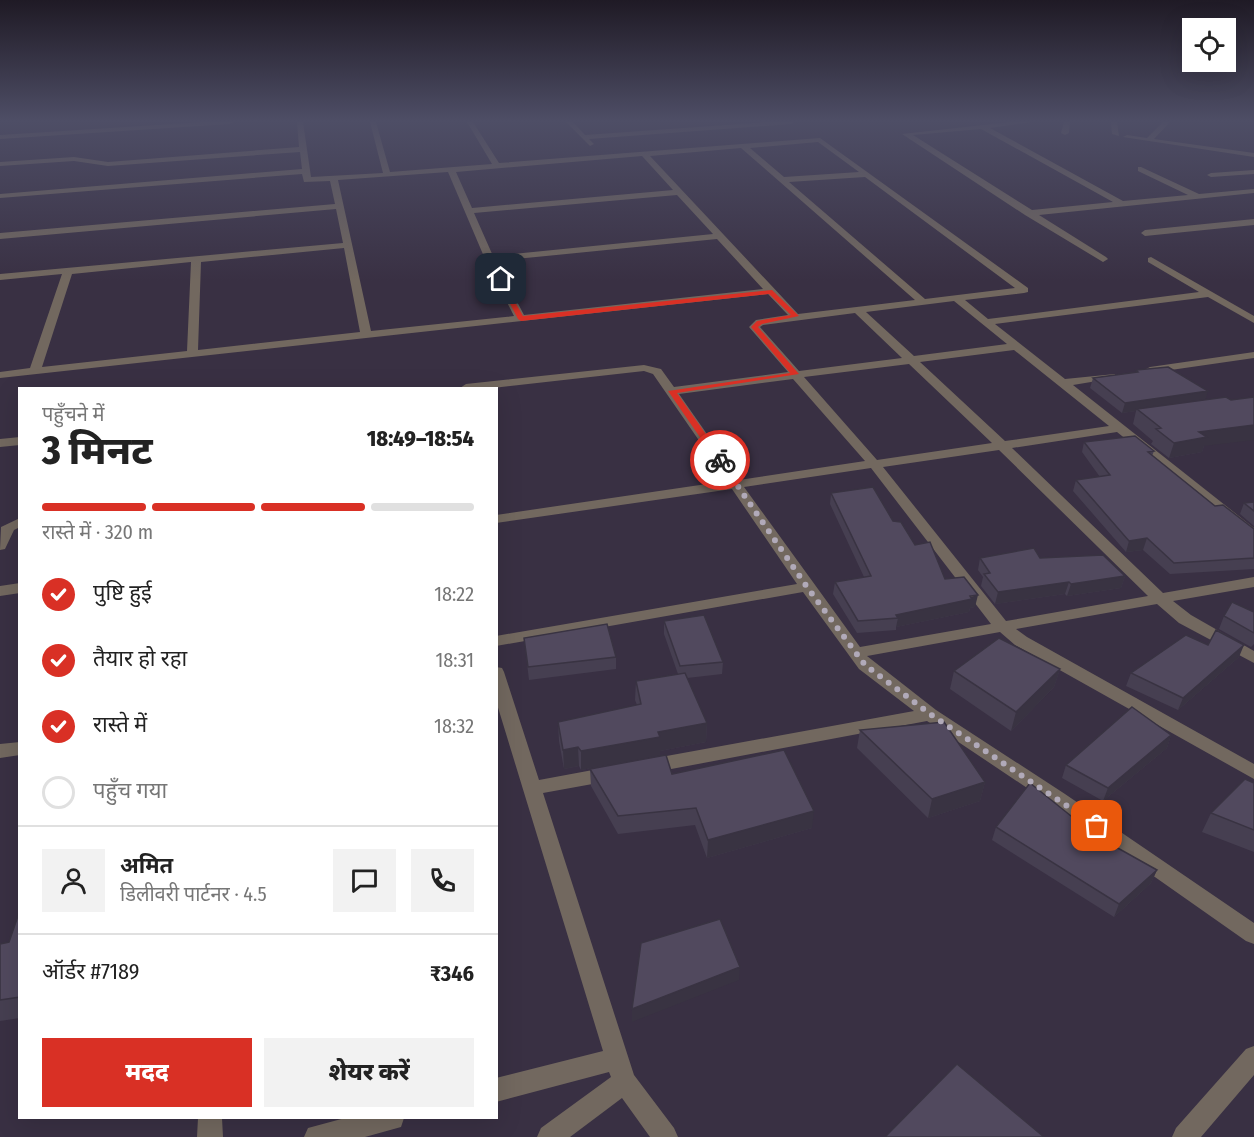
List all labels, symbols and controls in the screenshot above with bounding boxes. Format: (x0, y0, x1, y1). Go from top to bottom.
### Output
map controls (1182, 18, 1236, 72)
button: locate (1182, 18, 1236, 72)
pin (475, 253, 526, 304)
icon: home (484, 262, 517, 295)
text: पहुँचने में (42, 402, 104, 426)
text: 18:49–18:54 (367, 425, 474, 452)
text: 3 मिनट (42, 428, 153, 474)
courier (690, 430, 750, 490)
icon: bike (704, 444, 737, 477)
text: रास्ते में · 320 m (42, 520, 153, 544)
icon: check (42, 578, 75, 611)
text: पुष्टि हुई (93, 579, 152, 606)
text: 18:22 (434, 582, 474, 606)
icon: check (42, 644, 75, 677)
text: तैयार हो रहा (93, 645, 187, 672)
text: 18:31 (435, 648, 474, 672)
icon: check (42, 710, 75, 743)
text: रास्ते में (93, 711, 147, 738)
text: 18:32 (434, 714, 474, 738)
text: पहुँच गया (93, 777, 167, 804)
pin (1071, 800, 1122, 851)
icon: bag (1080, 809, 1113, 842)
button: person (42, 849, 105, 912)
button: chat (333, 849, 396, 912)
button: phone (411, 849, 474, 912)
text: अमित (120, 852, 173, 879)
text: डिलीवरी पार्टनर · 4.5 (120, 882, 267, 906)
text: ऑर्डर #7189 (42, 958, 140, 985)
text: ₹346 (430, 960, 474, 987)
button: मदद (42, 1038, 252, 1107)
button: शेयर करें (264, 1038, 474, 1107)

